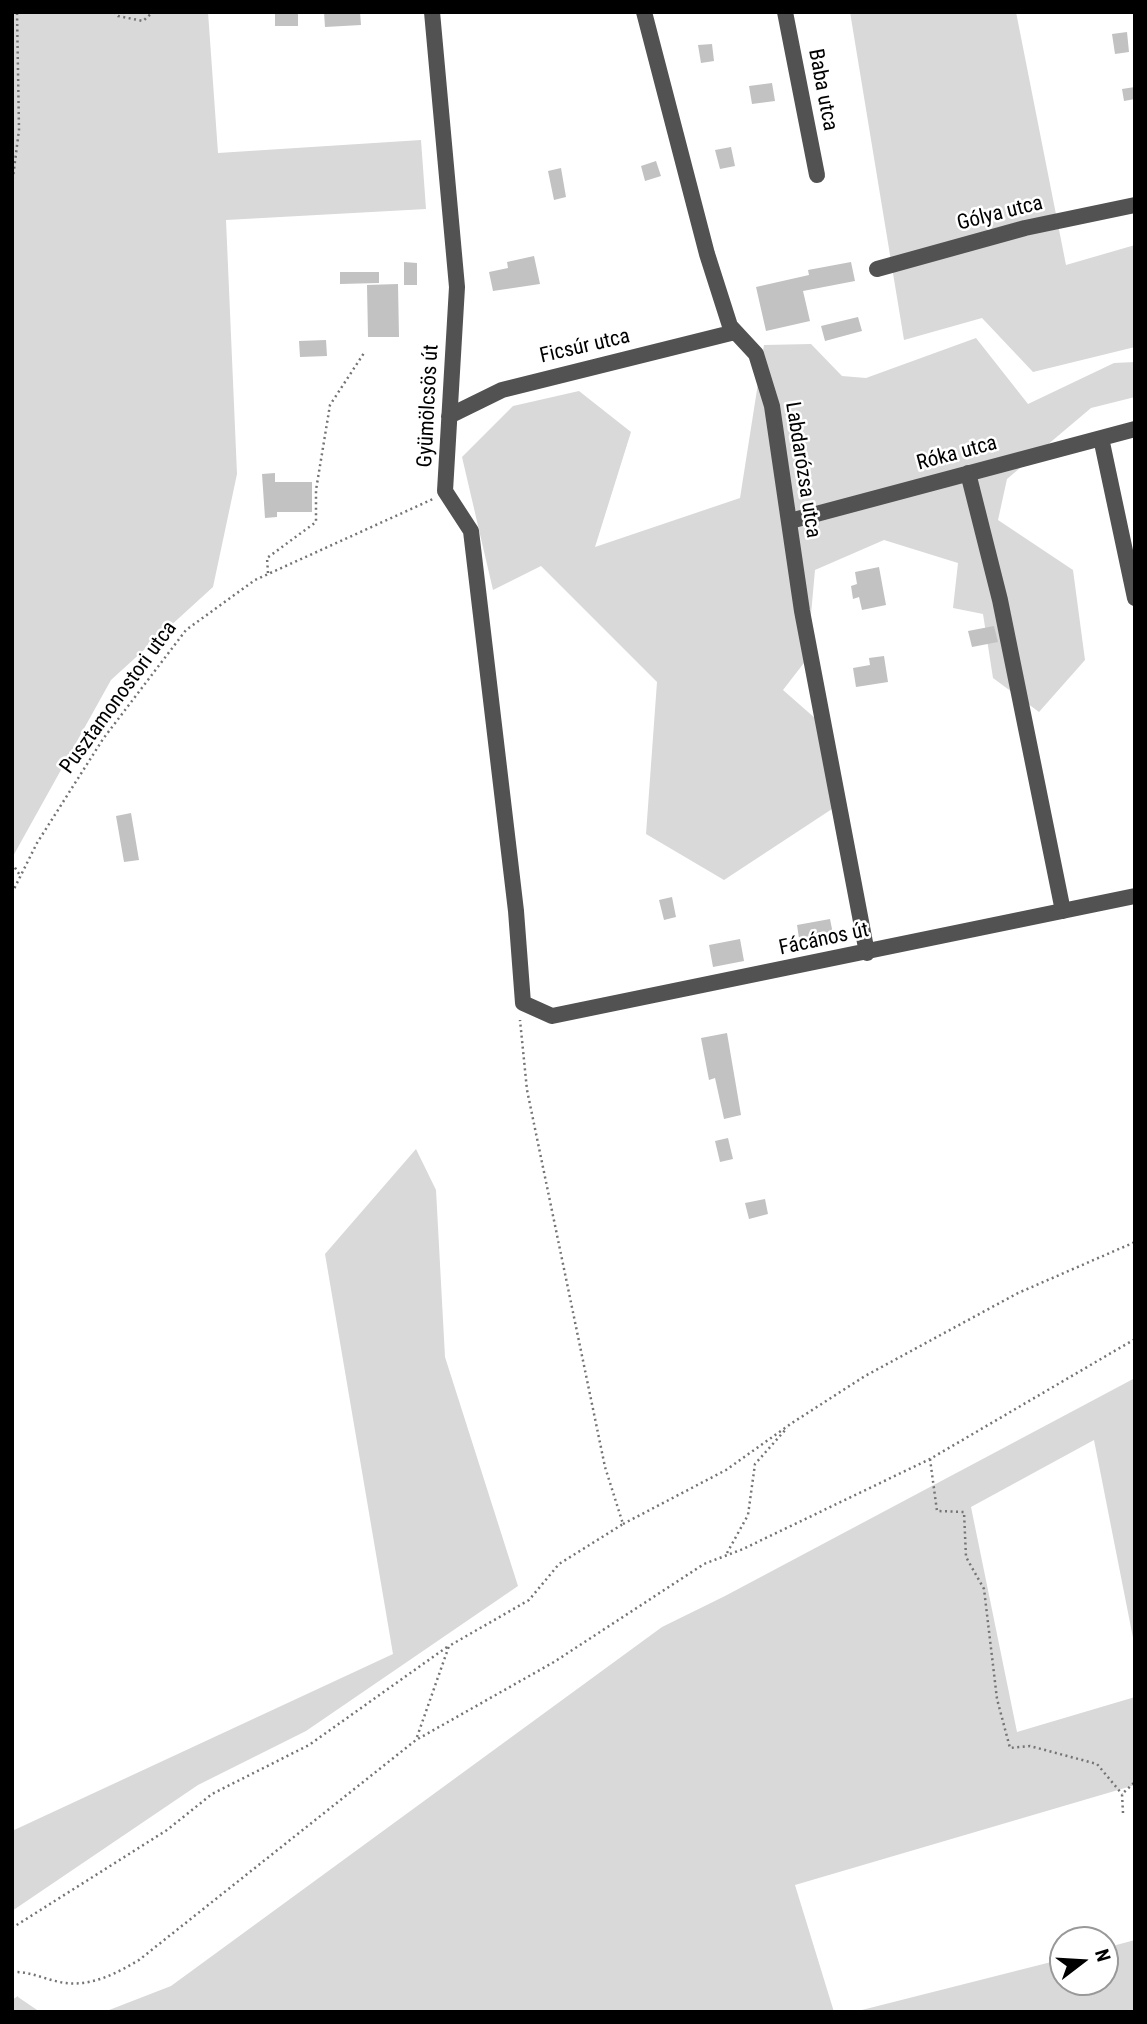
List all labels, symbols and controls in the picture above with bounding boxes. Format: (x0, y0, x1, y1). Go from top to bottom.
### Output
street label: Baba utca (802, 47, 842, 133)
street label: Gólya utca (955, 191, 1045, 237)
street label: Ficsúr utca (537, 324, 633, 370)
street label: Gyümölcsös út (413, 344, 445, 468)
street label: Labdarózsa utca (779, 400, 825, 540)
street label: Róka utca (914, 431, 1000, 477)
street label: Pusztamonostori utca (55, 617, 183, 779)
street label: Fácános út (777, 918, 871, 962)
north arrow (1049, 1926, 1119, 1996)
text: N (1090, 1946, 1115, 1964)

